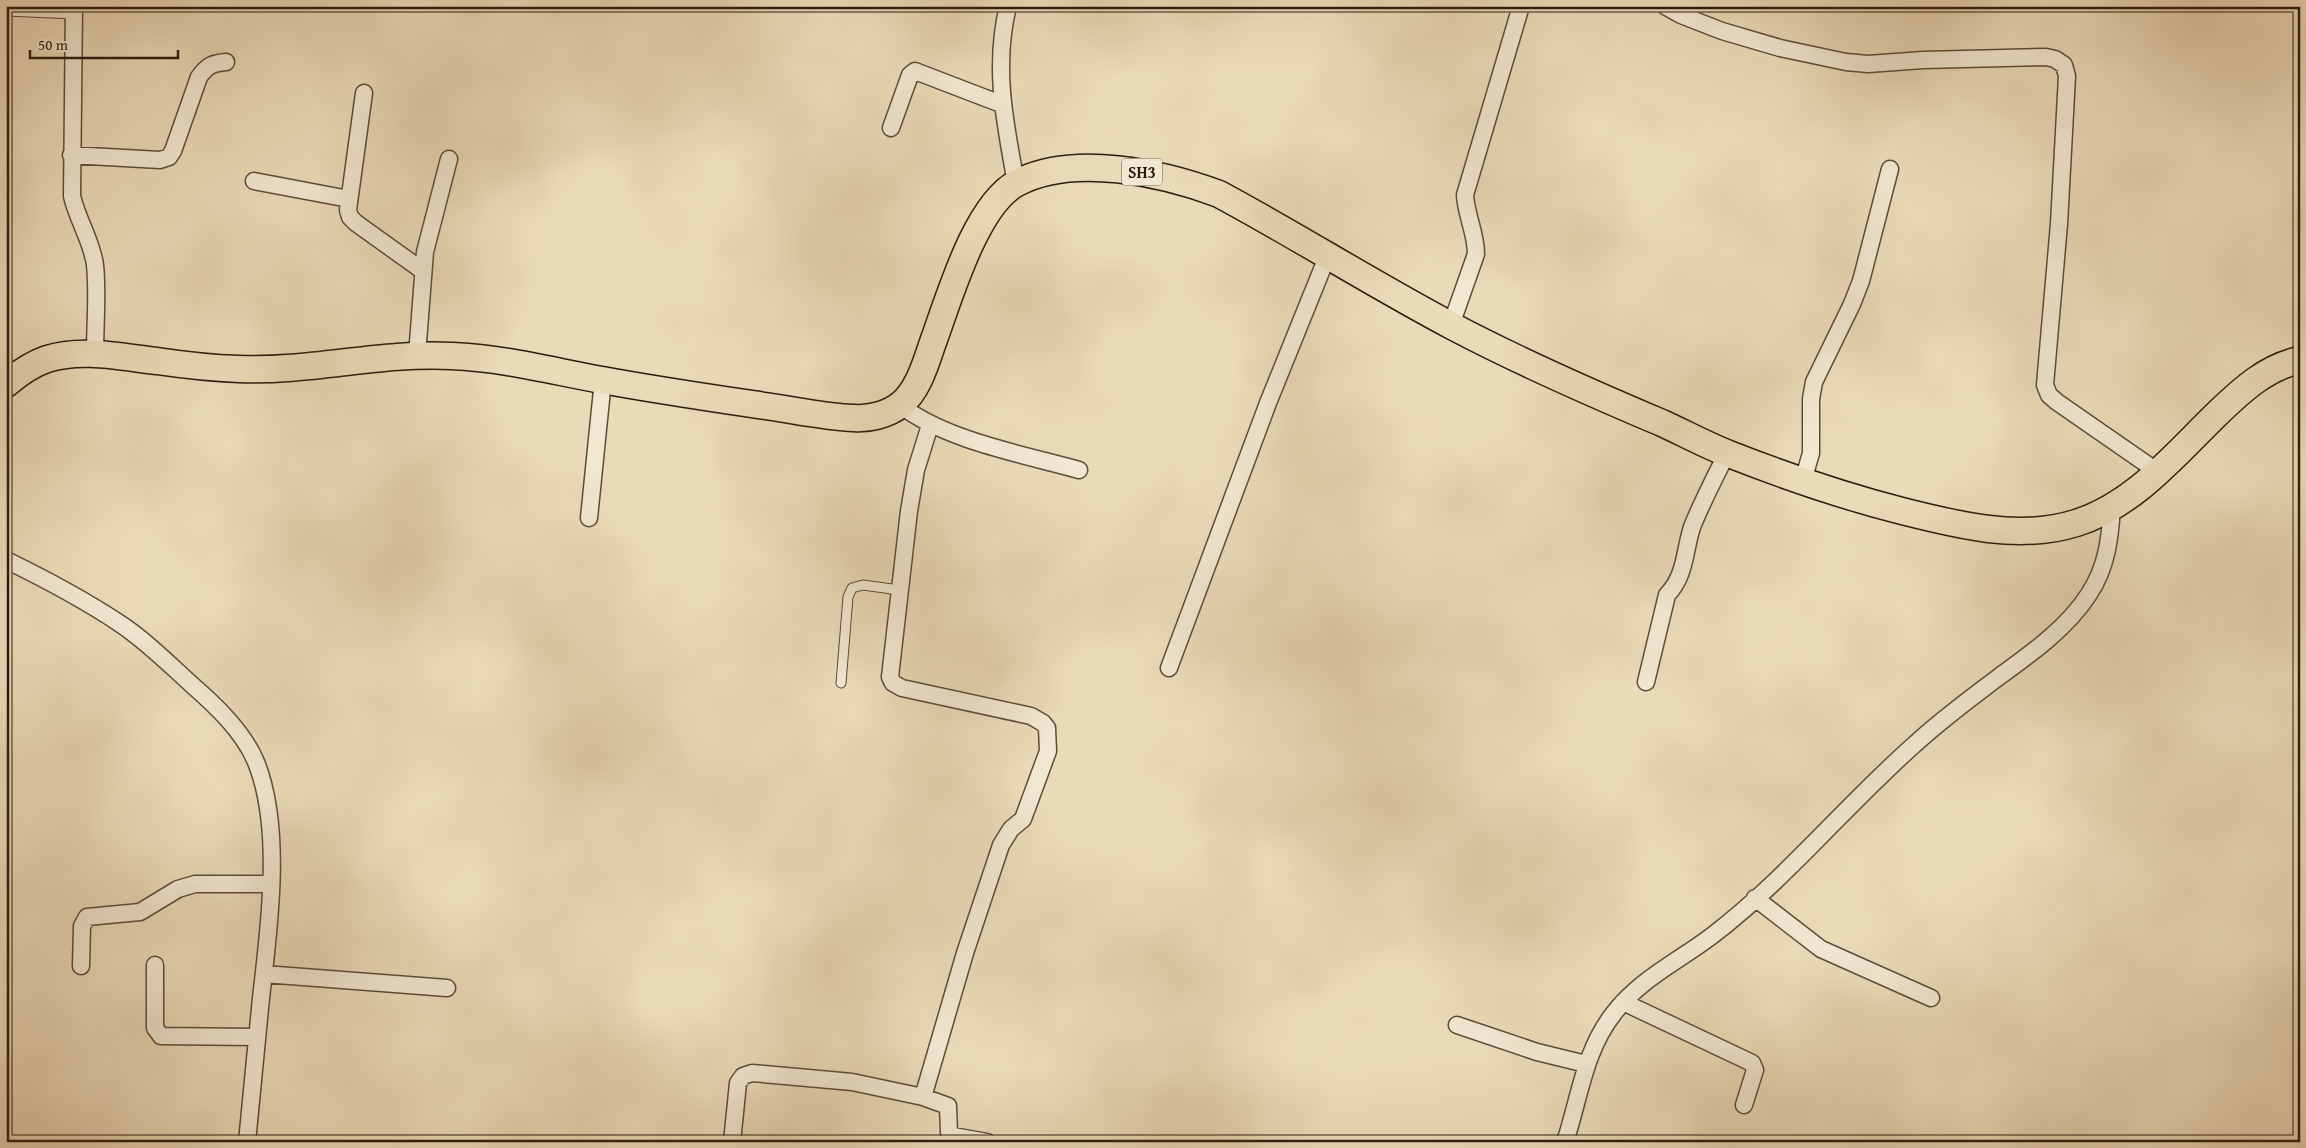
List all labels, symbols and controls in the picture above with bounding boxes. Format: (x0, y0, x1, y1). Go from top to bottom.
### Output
scale bar (30, 28, 178, 60)
text: 50 m (38, 34, 69, 55)
road number: SH3 (1122, 158, 1162, 186)

